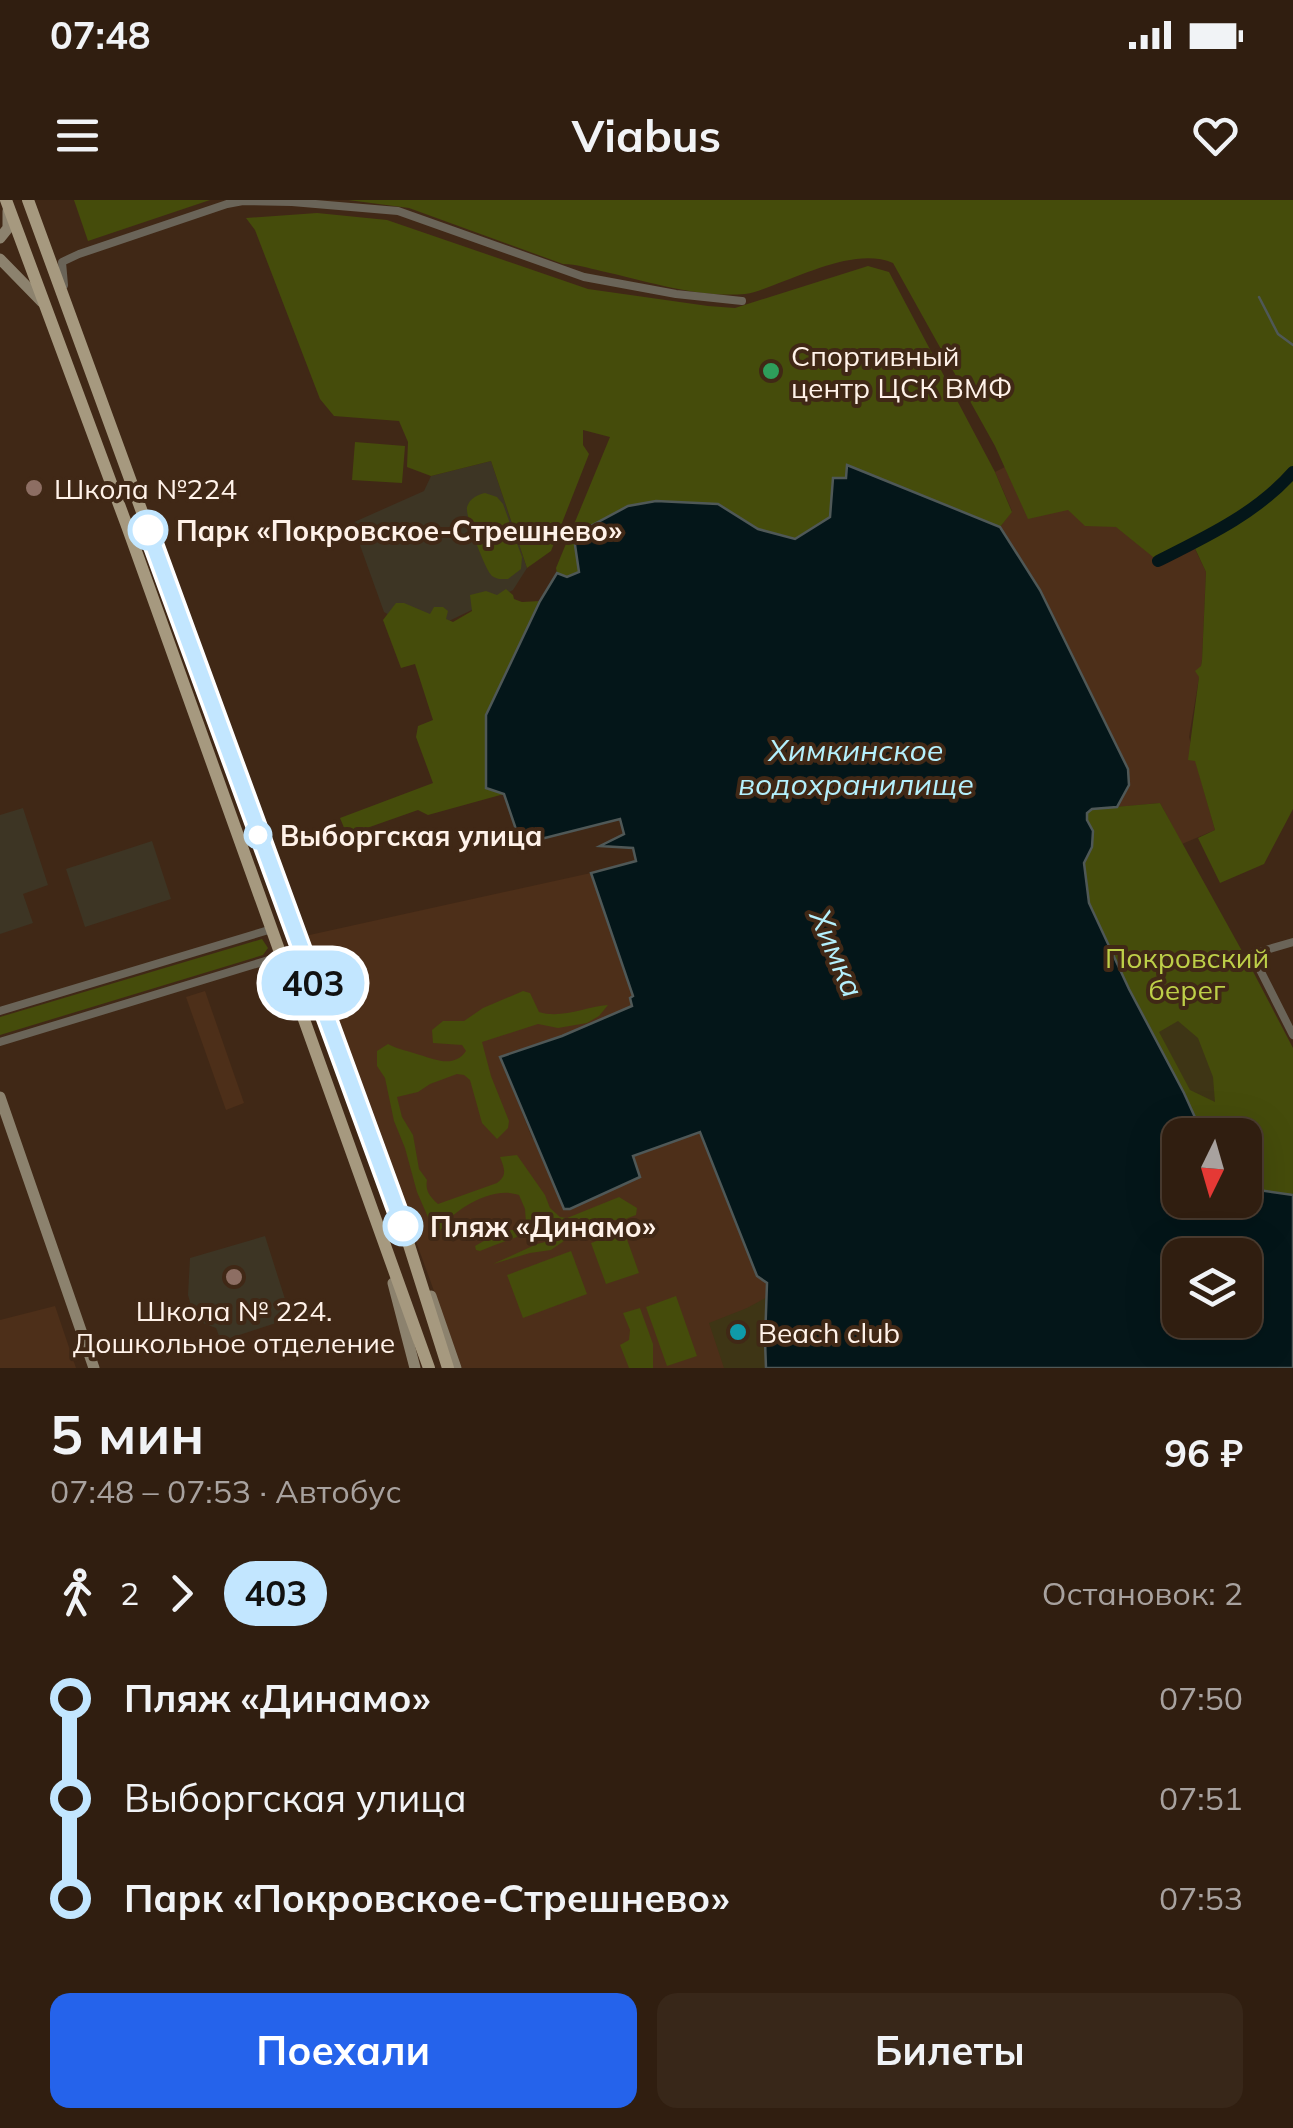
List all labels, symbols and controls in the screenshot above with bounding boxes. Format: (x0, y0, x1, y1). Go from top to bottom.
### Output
text: 07:48 (50, 11, 151, 59)
text: Viabus (572, 107, 721, 163)
icon: menu (50, 108, 105, 163)
icon: heart (1188, 108, 1243, 163)
place label: Спортивный центр ЦСК ВМФ (791, 338, 1012, 405)
marker: Спортивный центр ЦСК ВМФ (760, 360, 782, 382)
place label: Школа №224 (54, 471, 237, 506)
marker: Школа №224 (23, 477, 45, 499)
marker: Парк «Покровское-Стрешнево» (129, 511, 167, 549)
place label: Парк «Покровское-Стрешнево» (176, 513, 622, 548)
water label: Химкинское водохранилище (738, 731, 974, 803)
place label: Выборгская улица (280, 818, 543, 853)
marker: Выборгская улица (245, 822, 271, 848)
water label: Химка (801, 901, 872, 1003)
park label: Покровский берег (1105, 940, 1269, 1007)
line badge: 403 (256, 950, 370, 1016)
text: 403 (281, 961, 345, 1005)
north arrow (1162, 1118, 1262, 1218)
map controls (1162, 1118, 1262, 1338)
marker: Пляж «Динамо» (384, 1207, 422, 1245)
place label: Пляж «Динамо» (430, 1209, 656, 1244)
button: layers (1162, 1238, 1262, 1338)
marker: Школа № 224. Дошкольное отделение (223, 1266, 245, 1288)
place label: Школа № 224. Дошкольное отделение (73, 1293, 395, 1360)
place label: Beach club (758, 1315, 900, 1350)
marker: Beach club (727, 1321, 749, 1343)
text: 5 мин (50, 1399, 204, 1468)
text: 96 ₽ (1164, 1429, 1243, 1477)
text: 07:48 – 07:53 · Автобус (50, 1471, 402, 1511)
icon: walk (50, 1566, 105, 1621)
icon: forward (154, 1566, 209, 1621)
text: 403 (244, 1571, 307, 1615)
text: 2 (120, 1573, 139, 1613)
text: Остановок: 2 (1042, 1573, 1243, 1613)
text: Пляж «Динамо» (124, 1674, 431, 1722)
text: 07:50 (1159, 1678, 1243, 1718)
text: Выборгская улица (124, 1774, 467, 1822)
text: 07:51 (1159, 1778, 1243, 1818)
text: Парк «Покровское-Стрешнево» (124, 1874, 730, 1922)
text: 07:53 (1159, 1878, 1243, 1918)
button: Поехали (50, 1993, 637, 2108)
button: Билеты (657, 1993, 1243, 2108)

